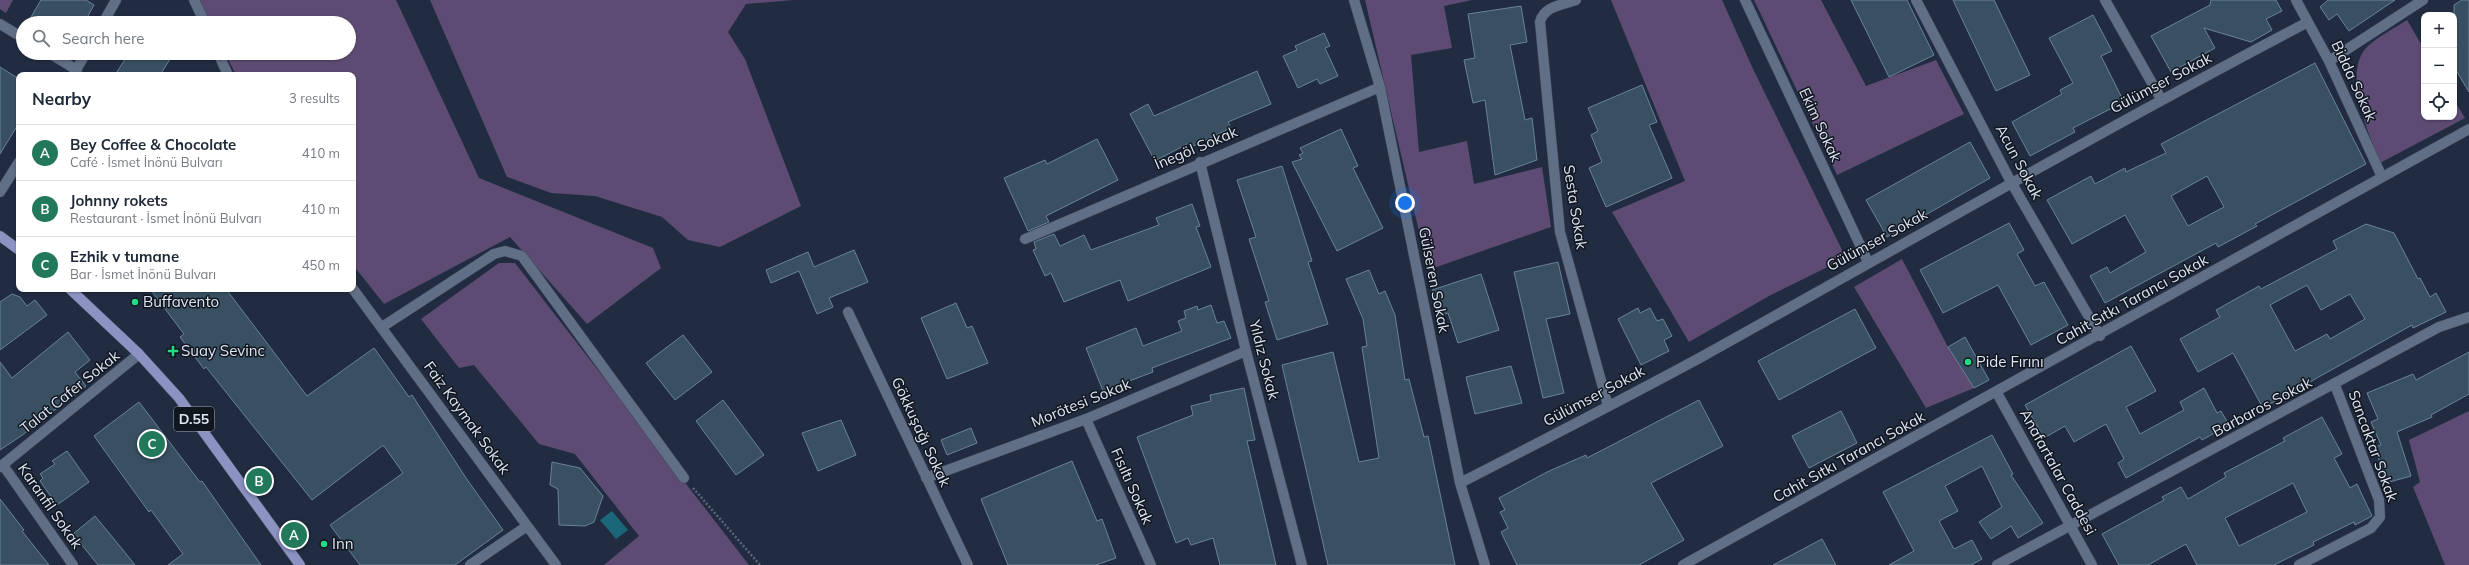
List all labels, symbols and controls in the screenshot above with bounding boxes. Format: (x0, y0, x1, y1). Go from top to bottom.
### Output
map controls (2421, 12, 2457, 120)
button: + (2421, 12, 2457, 48)
search box (16, 16, 356, 60)
icon: search (30, 27, 52, 49)
text: Search here (62, 29, 144, 48)
street label: Bidda Sokak (2327, 37, 2382, 124)
street label: Gülümser Sokak (2107, 48, 2215, 117)
button: − (2421, 48, 2457, 84)
button: locate (2421, 84, 2457, 120)
street label: Ekim Sokak (1795, 85, 1846, 165)
text: Nearby (32, 88, 91, 109)
text: 3 results (289, 90, 340, 106)
street label: İnegöl Sokak (1151, 121, 1240, 174)
street label: Acun Sokak (1992, 121, 2047, 203)
text: Bey Coffee & Chocolate (70, 135, 236, 154)
text: A (40, 145, 50, 161)
text: 410 m (302, 145, 340, 161)
text: Café · İsmet İnönü Bulvarı (70, 154, 223, 170)
street label: Sesta Sokak (1559, 163, 1592, 251)
text: Johnny rokets (70, 191, 168, 210)
your location (1395, 193, 1415, 213)
text: B (41, 201, 49, 217)
text: 410 m (302, 201, 340, 217)
street label: Gülümser Sokak (1823, 204, 1931, 275)
text: Restaurant · İsmet İnönü Bulvarı (70, 210, 262, 226)
street label: Gülseren Sokak (1415, 225, 1454, 335)
text: Ezhik v tumane (70, 247, 179, 266)
street label: Cahit Sıtkı Tarancı Sokak (2052, 250, 2211, 349)
text: C (41, 257, 49, 273)
text: 450 m (302, 257, 340, 273)
text: Bar · İsmet İnönü Bulvarı (70, 266, 216, 282)
place label: Buffavento (143, 292, 219, 311)
marker: Buffavento (130, 297, 140, 307)
street label: Yıldız Sokak (1245, 317, 1284, 402)
place label: Suay Sevinc (181, 341, 265, 360)
street label: Talat Cafer Sokak (16, 346, 123, 437)
marker: Suay Sevinc (168, 346, 178, 356)
place label: Pide Fırını (1976, 352, 2044, 371)
marker: Pide Fırını (1963, 357, 1973, 367)
street label: Faiz Kaymak Sokak (420, 358, 515, 478)
street label: Gülümser Sokak (1540, 361, 1648, 430)
street label: Barbaros Sokak (2209, 372, 2315, 441)
street label: Gökkuşağı Sokak (888, 374, 955, 490)
street label: Morötesi Sokak (1028, 374, 1134, 431)
street label: Sancaktar Sokak (2345, 388, 2402, 504)
street label: Anafartalar Caddesi (2016, 405, 2101, 538)
road number: D.55 (174, 407, 214, 431)
street label: Cahit Sıtkı Tarancı Sokak (1769, 407, 1928, 506)
pin: C (139, 429, 165, 459)
street label: Fısıltı Sokak (1107, 445, 1158, 527)
street label: Karanfil Sokak (14, 459, 87, 552)
pin: B (246, 466, 272, 496)
pin: A (281, 520, 307, 550)
place label: Inn (332, 534, 353, 553)
marker: Inn (319, 539, 329, 549)

